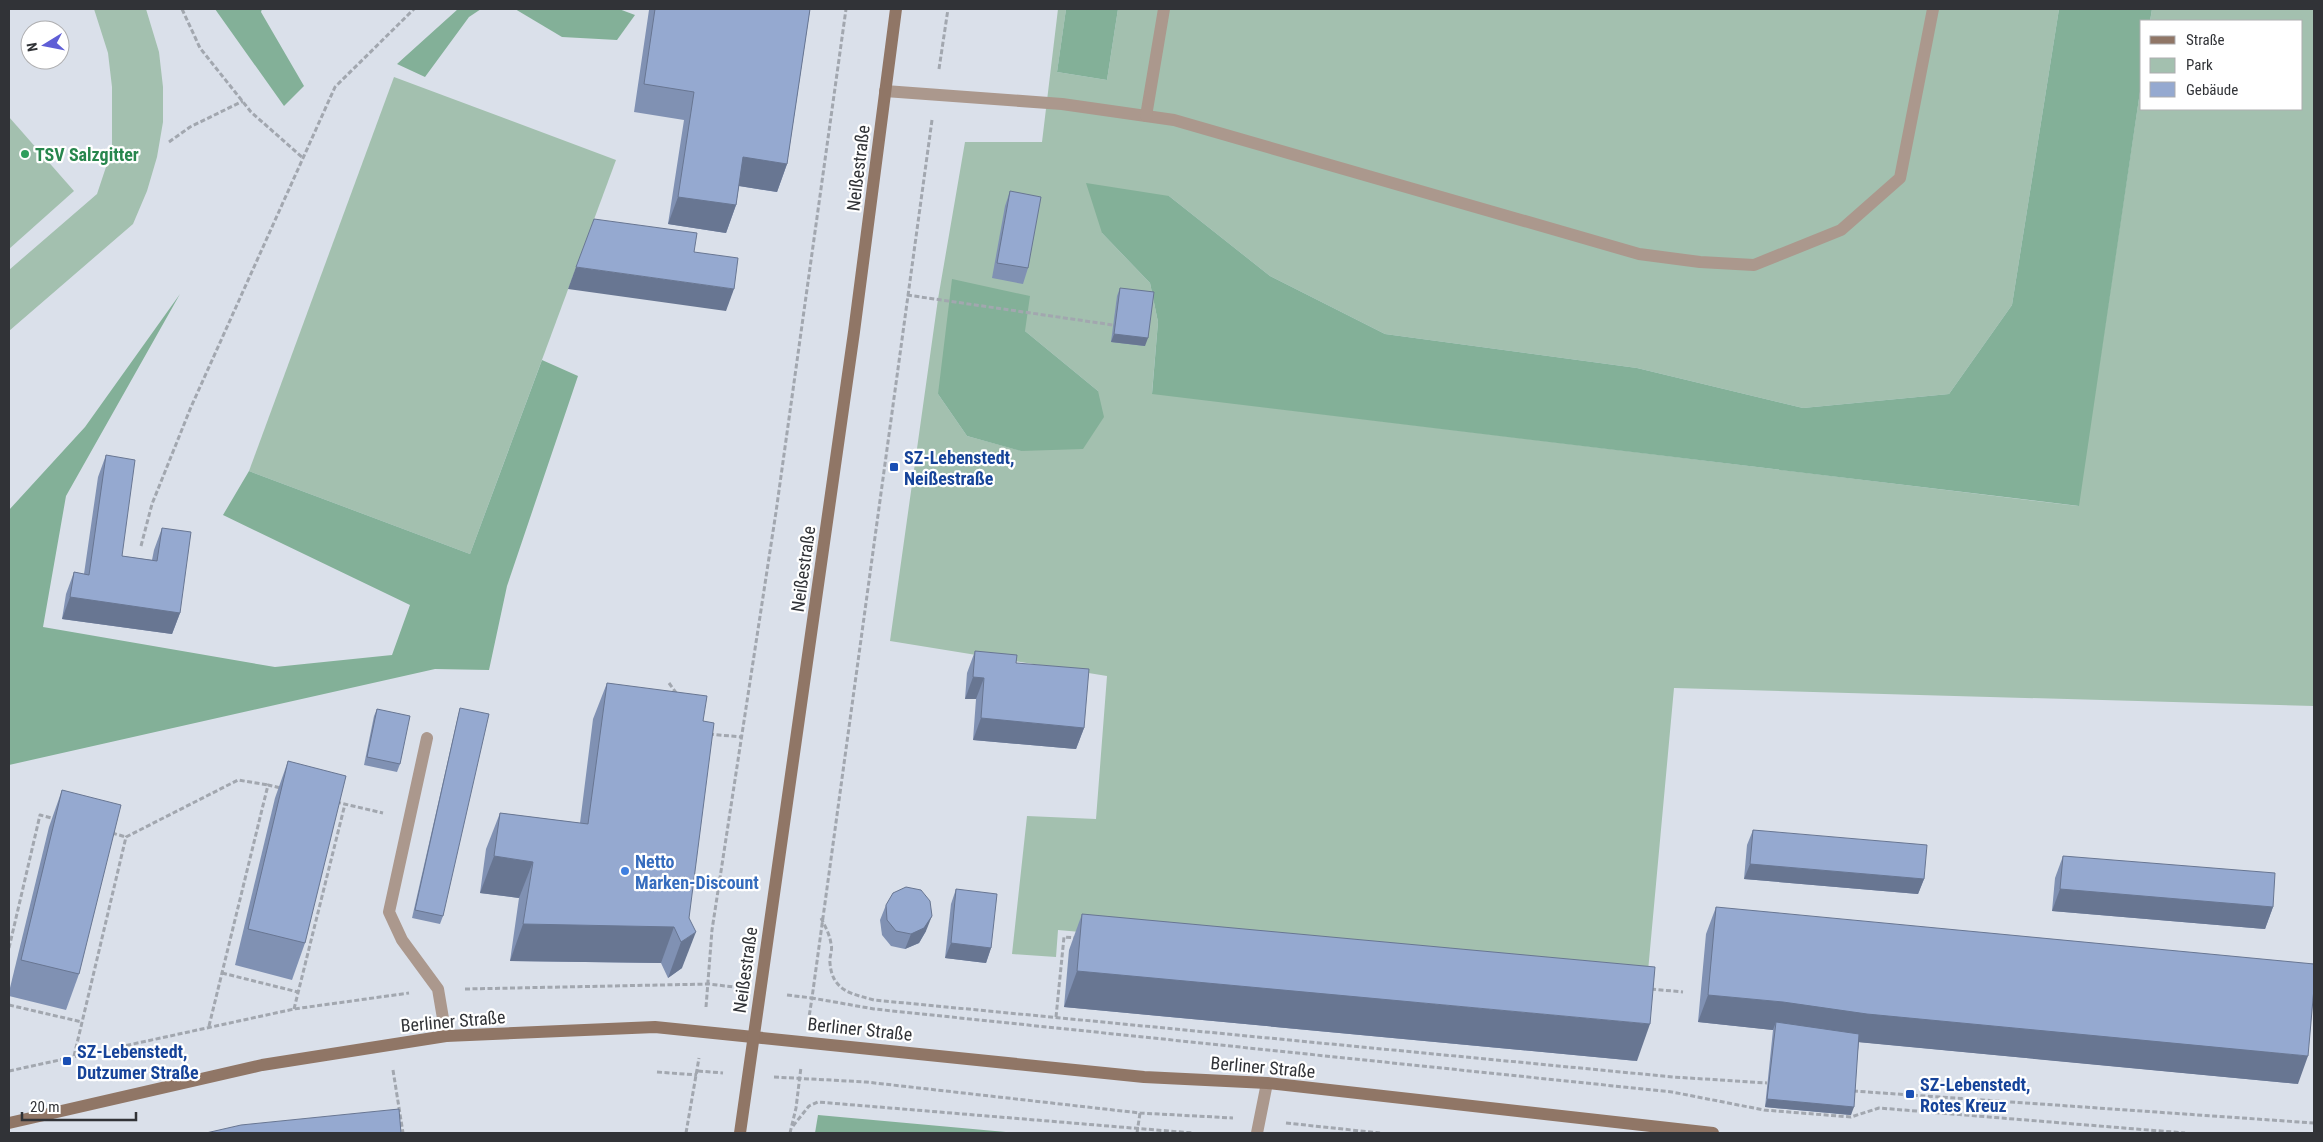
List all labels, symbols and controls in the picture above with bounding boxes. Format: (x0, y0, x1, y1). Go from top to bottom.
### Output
north arrow (20, 20, 70, 70)
legend (2140, 20, 2303, 110)
text: Straße (2186, 31, 2225, 49)
text: N (24, 42, 41, 53)
text: Park (2186, 56, 2213, 74)
text: Gebäude (2186, 81, 2238, 99)
street label: Neißestraße (842, 124, 874, 212)
place label: TSV Salzgitter (35, 144, 139, 165)
marker: TSV Salzgitter (19, 148, 31, 160)
place label: SZ-Lebenstedt, Neißestraße (904, 447, 1015, 489)
marker: SZ-Lebenstedt, Neißestraße (888, 461, 900, 473)
street label: Neißestraße (787, 525, 819, 613)
place label: Netto Marken-Discount (635, 851, 759, 893)
marker: Netto Marken-Discount (619, 865, 631, 877)
street label: Neißestraße (729, 926, 761, 1014)
street label: Berliner Straße (400, 1006, 506, 1036)
street label: Berliner Straße (807, 1013, 913, 1045)
place label: SZ-Lebenstedt, Dutzumer Straße (77, 1041, 199, 1083)
street label: Berliner Straße (1210, 1052, 1316, 1082)
marker: SZ-Lebenstedt, Dutzumer Straße (61, 1055, 73, 1067)
place label: SZ-Lebenstedt, Rotes Kreuz (1920, 1074, 2031, 1116)
marker: SZ-Lebenstedt, Rotes Kreuz (1904, 1088, 1916, 1100)
scale bar (22, 1090, 136, 1122)
text: 20 m (30, 1098, 60, 1116)

